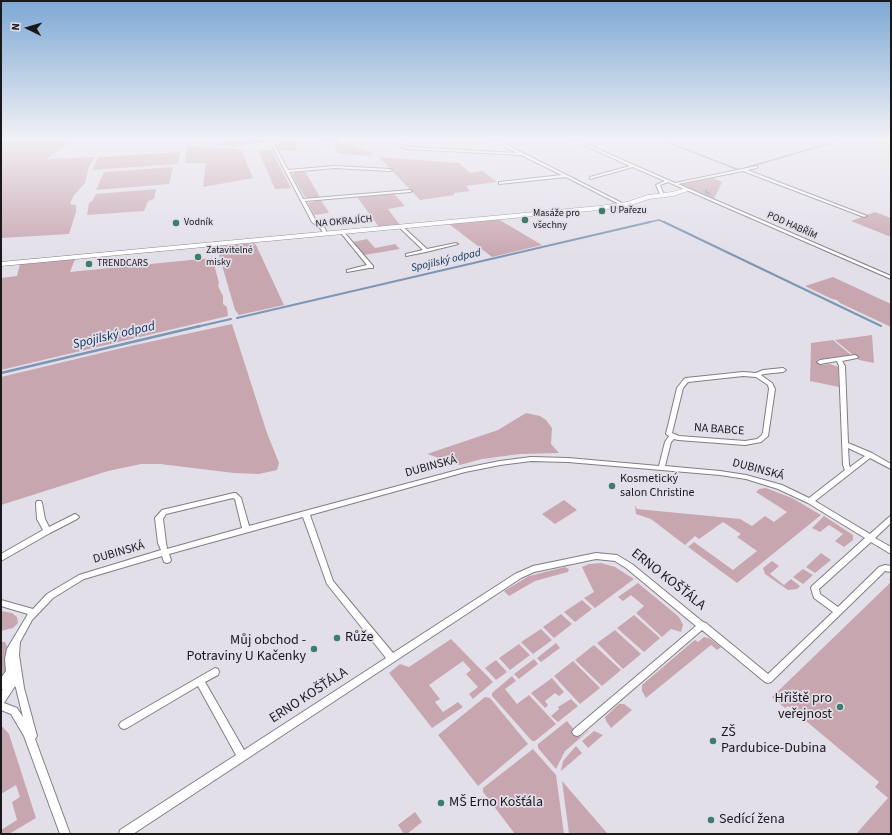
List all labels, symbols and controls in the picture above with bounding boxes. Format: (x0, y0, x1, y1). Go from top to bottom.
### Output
north arrow (8, 8, 48, 48)
text: N (8, 23, 23, 31)
place label: U Pařezu (610, 205, 647, 217)
marker: U Pařezu (597, 206, 607, 216)
place label: Masáže pro všechny (533, 208, 580, 232)
street label: POD HABŘÍM (765, 210, 819, 242)
street label: NA OKRAJÍCH (315, 214, 373, 230)
marker: Masáže pro všechny (520, 215, 530, 225)
place label: Vodník (184, 217, 213, 229)
marker: Vodník (171, 218, 181, 228)
place label: Zatavitelné misky (206, 245, 253, 268)
water label: Spojilský odpad (410, 247, 482, 275)
marker: Zatavitelné misky (193, 252, 203, 262)
place label: TRENDCARS (97, 258, 148, 270)
marker: TRENDCARS (84, 259, 94, 269)
water label: Spojilský odpad (71, 319, 157, 353)
street label: NA BABCE (693, 421, 745, 439)
street label: DUBINSKÁ (404, 453, 458, 481)
street label: DUBINSKÁ (731, 456, 785, 484)
place label: Kosmetický salon Christine (620, 472, 694, 500)
marker: Kosmetický salon Christine (607, 481, 617, 491)
street label: DUBINSKÁ (92, 539, 146, 567)
street label: ERNO KOŠŤÁLA (627, 546, 709, 614)
place label: Růže (345, 630, 373, 646)
place label: Můj obchod - Potraviny U Kačenky (187, 633, 306, 666)
marker: Růže (332, 633, 342, 643)
marker: Můj obchod - Potraviny U Kačenky (309, 644, 319, 654)
street label: ERNO KOŠŤÁLA (267, 664, 351, 728)
place label: Hřiště pro veřejnost (775, 691, 832, 724)
marker: Hřiště pro veřejnost (835, 702, 845, 712)
place label: ZŠ Pardubice-Dubina (721, 725, 826, 758)
marker: ZŠ Pardubice-Dubina (708, 736, 718, 746)
place label: MŠ Erno Košťála (449, 795, 543, 811)
marker: MŠ Erno Košťála (436, 798, 446, 808)
place label: Sedící žena (719, 812, 785, 828)
marker: Sedící žena (706, 815, 716, 825)

